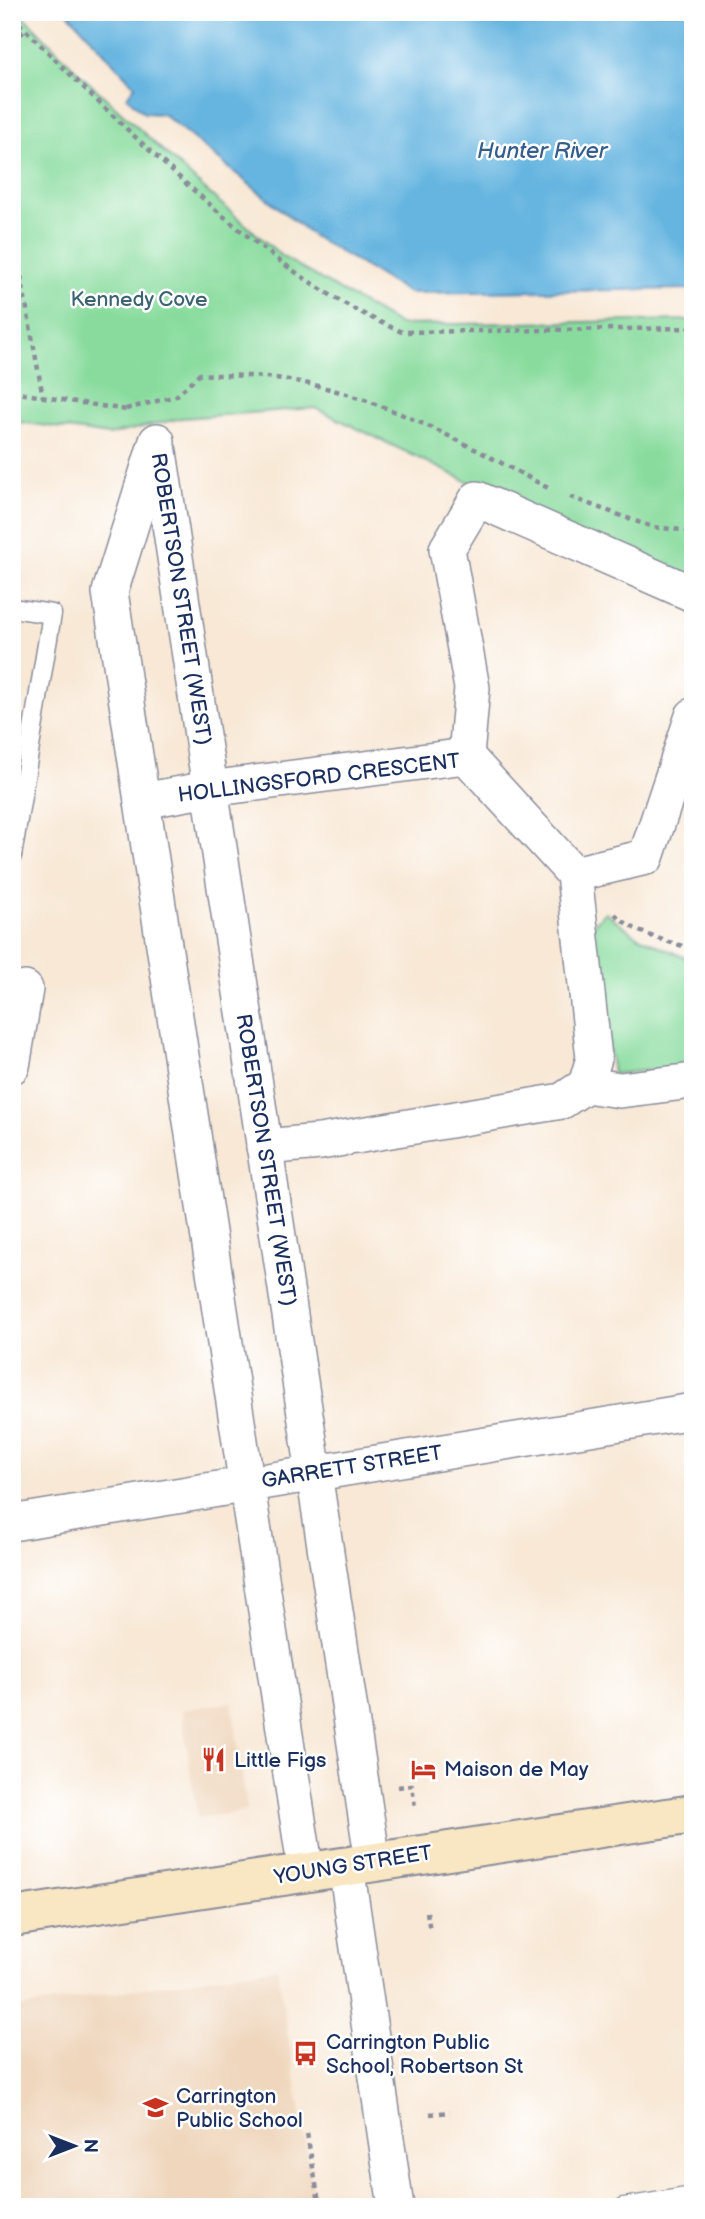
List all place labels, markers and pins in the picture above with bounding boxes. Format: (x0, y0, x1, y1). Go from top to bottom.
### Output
restaurant icon: Little Figs (200, 1746, 228, 1774)
place label: Little Figs (234, 1748, 326, 1773)
hotel icon: Maison de May (410, 1755, 438, 1783)
place label: Maison de May (444, 1757, 589, 1782)
place label: Carrington Public School, Robertson St (326, 2030, 524, 2079)
bus stop icon: Carrington Public School, Robertson St (292, 2040, 320, 2068)
place label: Carrington Public School (176, 2084, 303, 2133)
school or university icon: Carrington Public School (142, 2094, 170, 2122)

